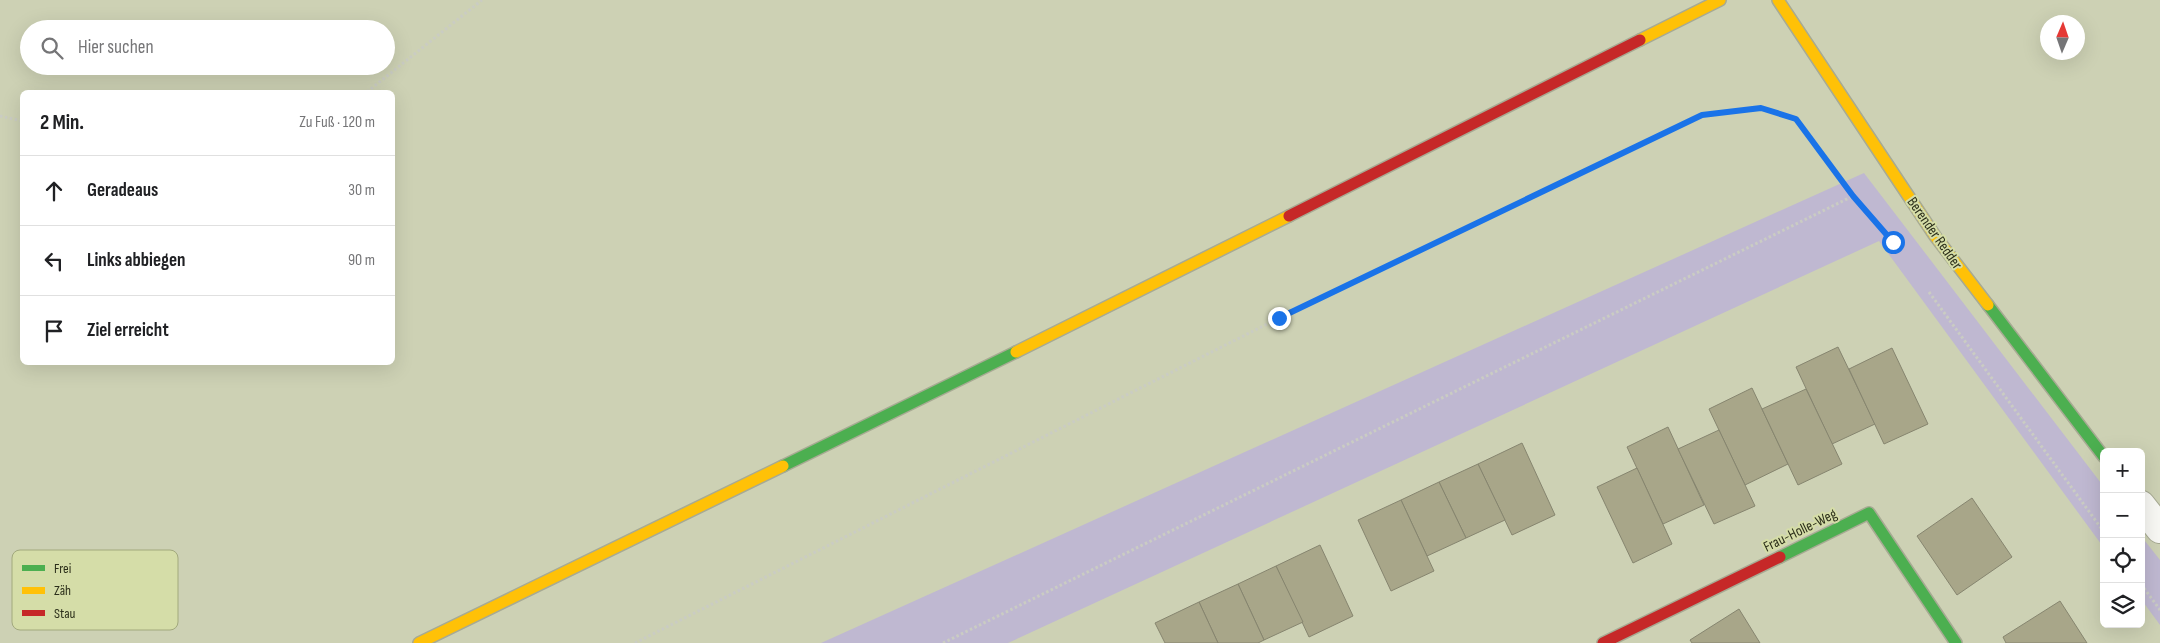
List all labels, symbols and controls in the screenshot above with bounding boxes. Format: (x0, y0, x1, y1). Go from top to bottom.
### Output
north arrow (2040, 15, 2085, 60)
search box (20, 20, 395, 75)
icon: search (38, 34, 66, 62)
text: Hier suchen (78, 36, 154, 59)
text: 2 Min. (40, 110, 84, 135)
text: Zu Fuß · 120 m (299, 113, 375, 132)
icon: ahead (40, 177, 68, 205)
text: Geradeaus (87, 179, 158, 202)
text: 30 m (348, 181, 375, 200)
street label: Berender Redder (1903, 194, 1967, 274)
route start (1882, 231, 1905, 254)
icon: left (40, 247, 68, 275)
text: Links abbiegen (87, 249, 185, 272)
text: 90 m (348, 251, 375, 270)
route end (1268, 307, 1291, 330)
icon: arrive (40, 317, 68, 345)
text: Ziel erreicht (87, 319, 169, 342)
map controls (2100, 448, 2145, 628)
button: + (2100, 448, 2145, 493)
button: − (2100, 493, 2145, 538)
street label: Frau-Holle-Weg (1760, 505, 1840, 556)
button: locate (2100, 538, 2145, 583)
legend (12, 550, 178, 630)
text: Frei (54, 560, 71, 577)
text: Zäh (54, 582, 71, 599)
button: layers (2100, 583, 2145, 628)
text: Stau (54, 605, 76, 622)

